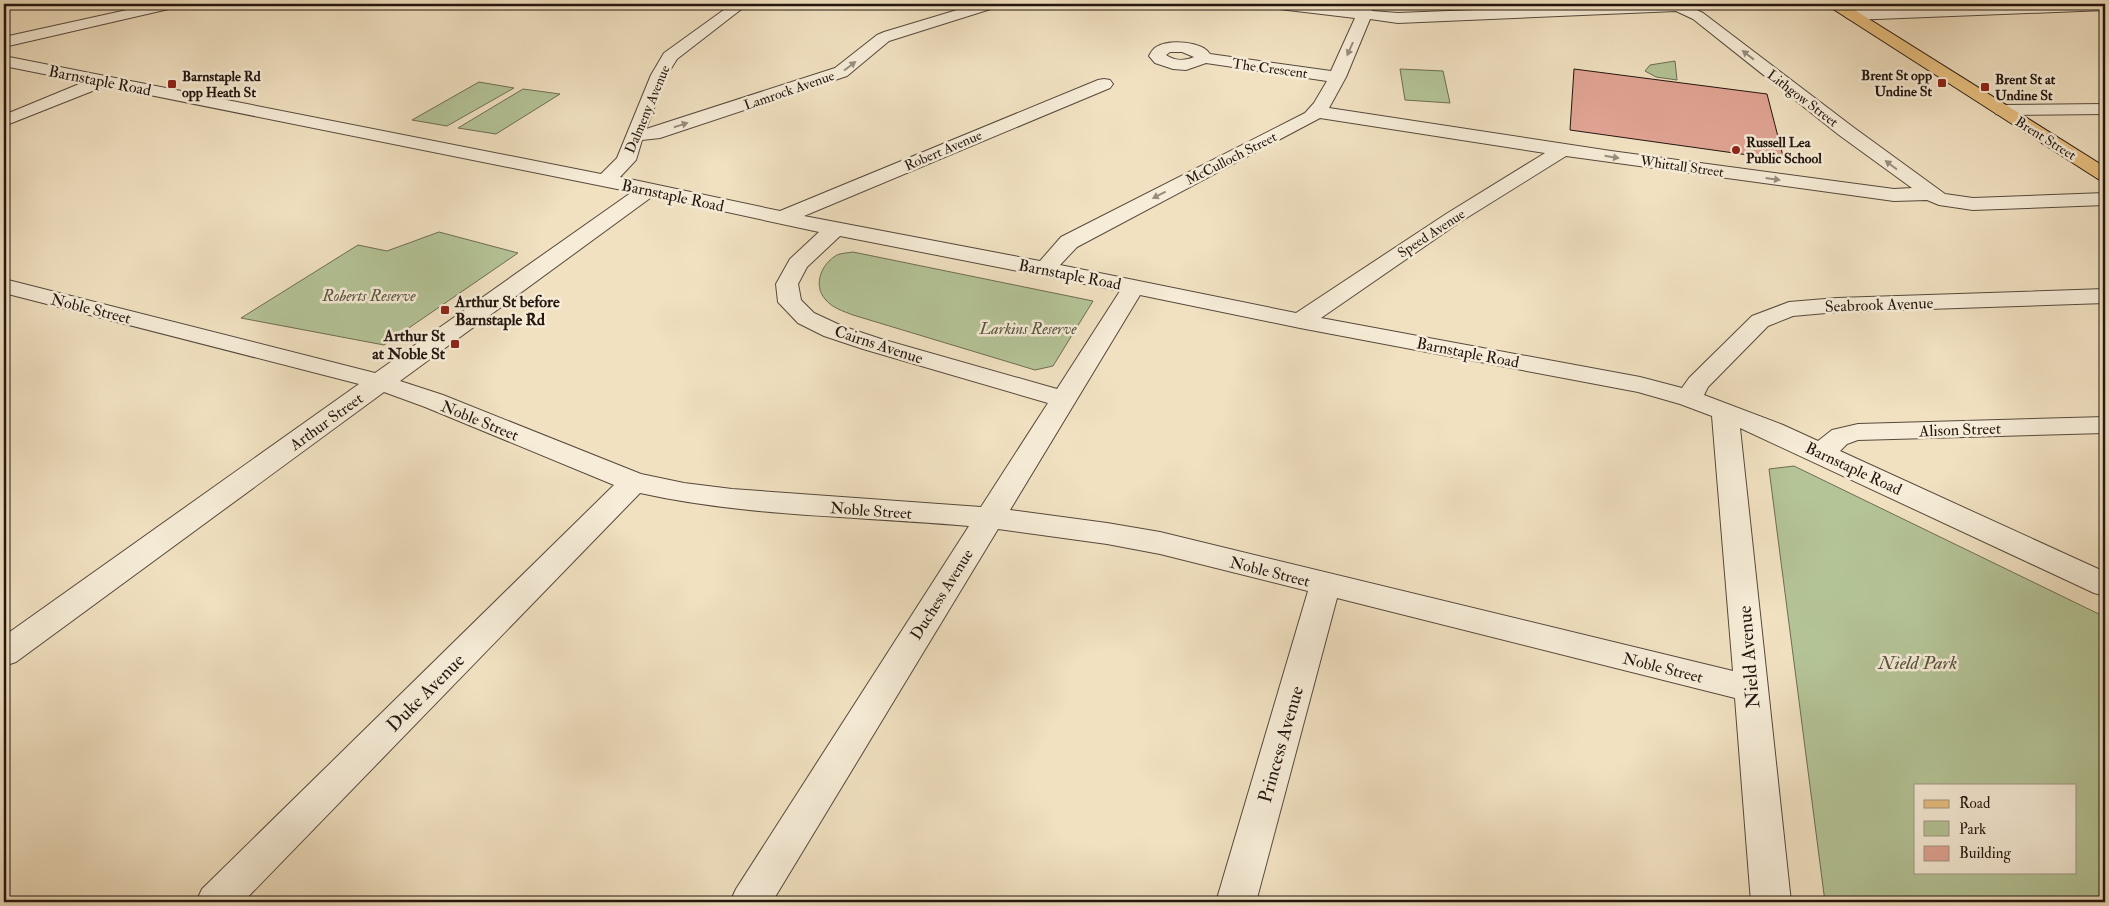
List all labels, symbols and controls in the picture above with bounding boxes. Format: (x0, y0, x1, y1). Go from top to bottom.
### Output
one-way arrow (1345, 42, 1353, 56)
one-way arrow (1742, 50, 1755, 61)
street label: The Crescent (1231, 55, 1309, 82)
one-way arrow (843, 60, 856, 71)
street label: Barnstaple Road (47, 61, 153, 102)
street label: Dalmeny Avenue (621, 62, 675, 156)
street label: Lithgow Street (1764, 66, 1842, 131)
street label: Lamrock Avenue (742, 67, 837, 114)
place label: Brent St opp Undine St (1861, 67, 1932, 100)
place label: Barnstaple Rd opp Heath St (182, 68, 261, 102)
place label: Brent St at Undine St (1995, 71, 2056, 104)
marker: Brent St opp Undine St (1936, 77, 1948, 89)
marker: Barnstaple Rd opp Heath St (166, 78, 178, 90)
marker: Brent St at Undine St (1979, 81, 1991, 93)
street label: Brent Street (2012, 113, 2080, 164)
one-way arrow (674, 121, 689, 129)
street label: Robert Avenue (902, 126, 985, 174)
street label: McCulloch Street (1183, 128, 1280, 189)
place label: Russell Lea Public School (1746, 134, 1822, 167)
marker: Russell Lea Public School (1730, 144, 1742, 156)
street label: Whittall Street (1638, 152, 1725, 181)
one-way arrow (1604, 153, 1620, 161)
one-way arrow (1885, 159, 1898, 170)
street label: Barnstaple Road (620, 175, 726, 218)
one-way arrow (1765, 175, 1781, 183)
one-way arrow (1152, 191, 1166, 199)
street label: Speed Avenue (1394, 205, 1469, 262)
street label: Barnstaple Road (1017, 255, 1123, 296)
park label: Roberts Reserve (322, 286, 416, 306)
street label: Noble Street (49, 289, 133, 329)
place label: Arthur St before Barnstaple Rd (454, 292, 560, 331)
street label: Seabrook Avenue (1824, 293, 1934, 317)
marker: Arthur St before Barnstaple Rd (439, 304, 451, 316)
park label: Larkins Reserve (978, 319, 1077, 339)
street label: Cairns Avenue (832, 321, 926, 369)
place label: Arthur St at Noble St (372, 326, 446, 364)
street label: Barnstaple Road (1415, 333, 1521, 374)
marker: Arthur St at Noble St (449, 338, 461, 350)
street label: Arthur Street (285, 389, 367, 456)
street label: Noble Street (438, 396, 521, 446)
street label: Alison Street (1918, 419, 2001, 441)
street label: Barnstaple Road (1802, 438, 1905, 501)
street label: Noble Street (829, 498, 913, 524)
street label: Duchess Avenue (906, 545, 978, 644)
street label: Noble Street (1228, 552, 1312, 592)
street label: Nield Avenue (1733, 605, 1765, 709)
street label: Duke Avenue (381, 648, 470, 737)
street label: Noble Street (1621, 648, 1705, 688)
park label: Nield Park (1878, 651, 1958, 675)
street label: Princess Avenue (1253, 683, 1309, 805)
legend (1914, 784, 2076, 874)
text: Road (1959, 794, 1991, 813)
text: Park (1959, 820, 1986, 839)
text: Building (1959, 844, 2011, 863)

